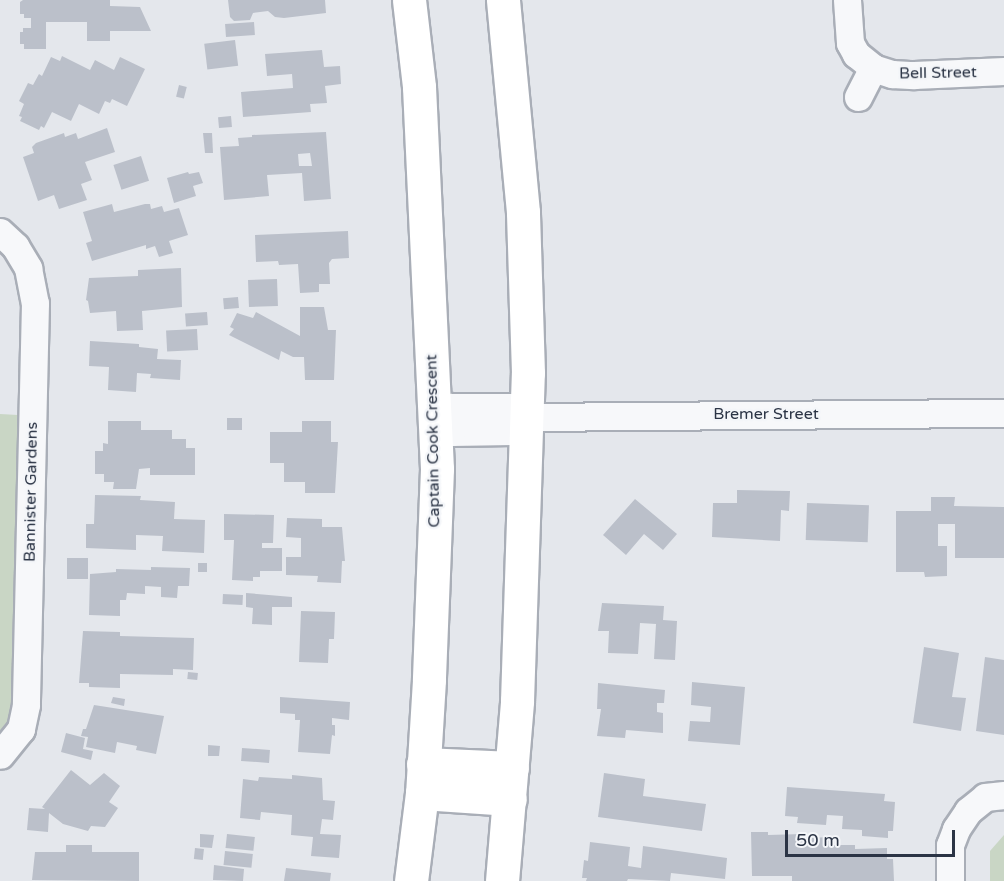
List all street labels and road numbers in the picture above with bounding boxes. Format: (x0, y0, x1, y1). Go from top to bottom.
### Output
street label: Bell Street (899, 63, 977, 83)
street label: Captain Cook Crescent (422, 354, 444, 528)
street label: Bremer Street (713, 404, 819, 424)
street label: Bannister Gardens (20, 422, 42, 562)

